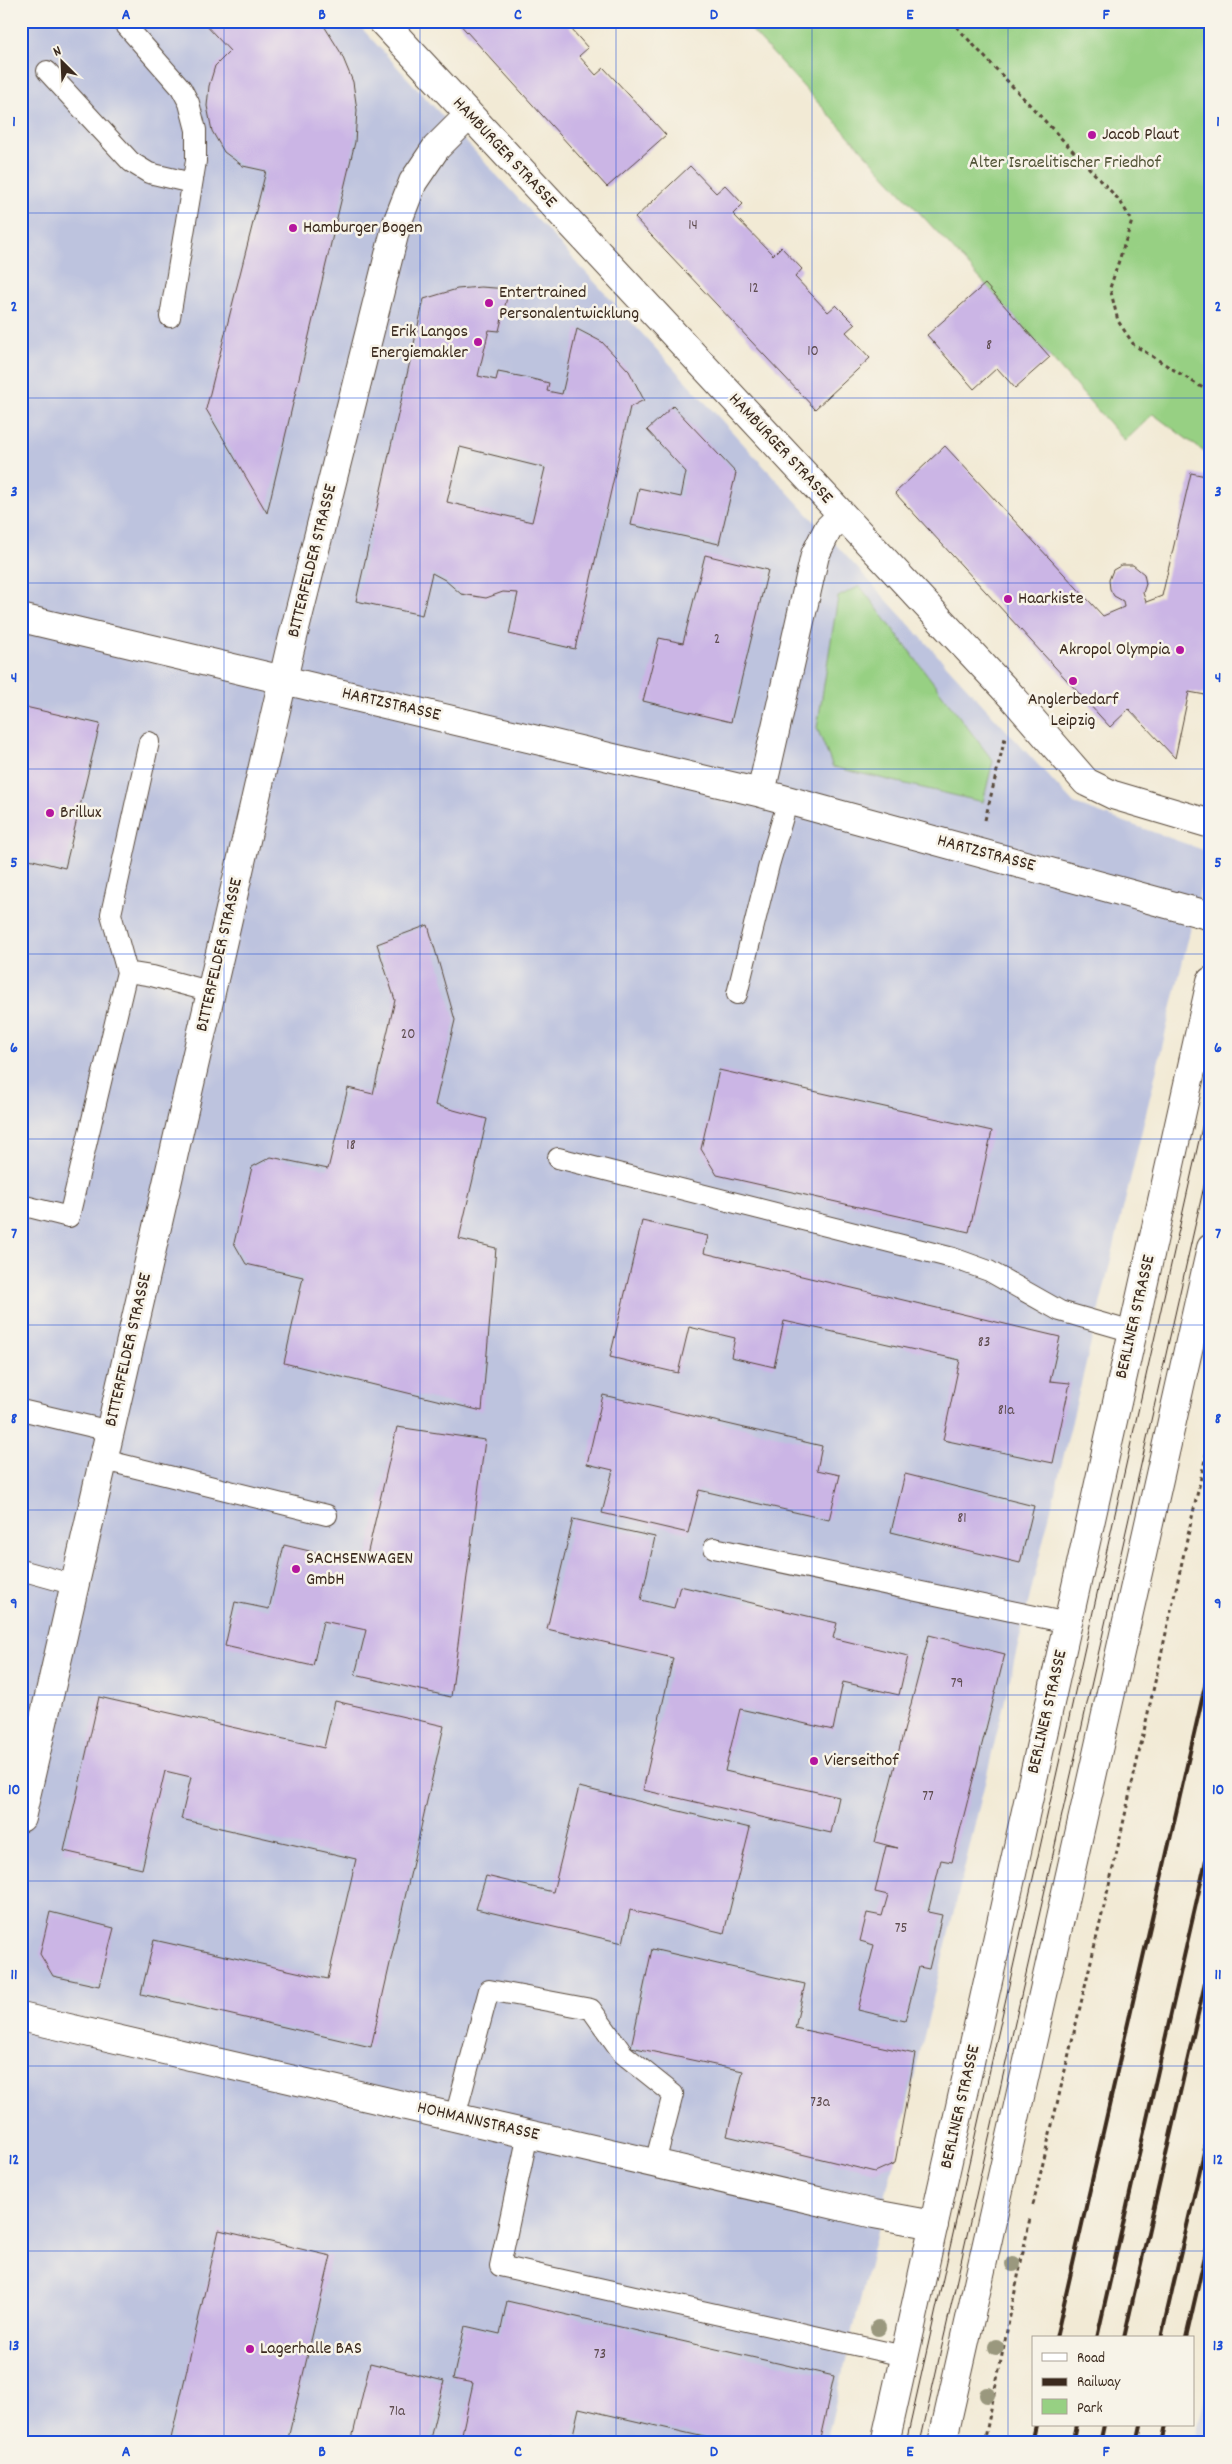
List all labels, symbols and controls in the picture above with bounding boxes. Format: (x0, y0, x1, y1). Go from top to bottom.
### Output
text: A (122, 4, 131, 27)
text: B (318, 4, 326, 27)
text: C (514, 4, 522, 27)
text: D (710, 4, 719, 27)
text: E (906, 4, 914, 27)
text: F (1102, 4, 1110, 27)
north arrow (38, 38, 88, 88)
text: N (50, 41, 65, 62)
street label: HAMBURGER STRASSE (446, 92, 562, 214)
text: 1 (12, 111, 16, 134)
text: 1 (1216, 111, 1220, 134)
place label: Jacob Plaut (1102, 123, 1180, 148)
marker: Jacob Plaut (1086, 129, 1098, 141)
park label: Alter Israelitischer Friedhof (969, 151, 1162, 176)
house number: 14 (688, 215, 698, 237)
place label: Hamburger Bogen (303, 216, 423, 241)
marker: Hamburger Bogen (287, 222, 299, 234)
house number: 12 (749, 278, 759, 300)
place label: Entertrained Personalentwicklung (499, 281, 639, 327)
text: 2 (11, 296, 18, 319)
text: 2 (1215, 296, 1222, 319)
marker: Entertrained Personalentwicklung (483, 297, 495, 309)
place label: Erik Langos Energiemakler (371, 320, 468, 366)
house number: 8 (986, 335, 992, 357)
marker: Erik Langos Energiemakler (472, 336, 484, 348)
house number: 10 (807, 341, 819, 363)
street label: HAMBURGER STRASSE (722, 388, 838, 510)
text: 3 (10, 481, 18, 504)
text: 3 (1214, 481, 1222, 504)
street label: BITTERFELDER STRASSE (282, 482, 344, 640)
place label: Haarkiste (1018, 587, 1084, 612)
marker: Haarkiste (1002, 593, 1014, 605)
house number: 2 (714, 629, 720, 651)
place label: Akropol Olympia (1059, 638, 1171, 663)
marker: Akropol Olympia (1174, 644, 1186, 656)
text: 4 (11, 667, 17, 690)
text: 4 (1215, 667, 1221, 690)
marker: Anglerbedarf Leipzig (1067, 675, 1079, 687)
street label: HARTZSTRASSE (339, 681, 443, 729)
place label: Anglerbedarf Leipzig (1028, 688, 1119, 734)
place label: Brillux (60, 801, 102, 826)
marker: Brillux (44, 807, 56, 819)
street label: HARTZSTRASSE (934, 829, 1038, 879)
text: 5 (10, 852, 18, 875)
text: 5 (1214, 852, 1222, 875)
street label: BITTERFELDER STRASSE (190, 876, 250, 1034)
house number: 20 (401, 1024, 415, 1046)
text: 6 (10, 1037, 18, 1060)
text: 6 (1214, 1037, 1222, 1060)
house number: 18 (346, 1135, 356, 1157)
text: 7 (11, 1223, 17, 1246)
text: 7 (1215, 1223, 1221, 1246)
street label: BERLINER STRASSE (1110, 1253, 1162, 1381)
street label: BITTERFELDER STRASSE (99, 1271, 159, 1429)
house number: 83 (978, 1332, 990, 1354)
house number: 81a (998, 1400, 1015, 1422)
text: 8 (11, 1408, 18, 1431)
text: 8 (1215, 1408, 1222, 1431)
house number: 81 (957, 1508, 967, 1530)
place label: SACHSENWAGEN GmbH (306, 1547, 413, 1593)
marker: SACHSENWAGEN GmbH (290, 1563, 302, 1575)
text: 9 (10, 1593, 18, 1616)
text: 9 (1214, 1593, 1222, 1616)
street label: BERLINER STRASSE (1022, 1648, 1074, 1776)
house number: 79 (951, 1673, 963, 1695)
place label: Vierseithof (824, 1749, 899, 1774)
marker: Vierseithof (808, 1755, 820, 1767)
text: 10 (8, 1779, 20, 1802)
text: 10 (1212, 1779, 1224, 1802)
house number: 77 (922, 1786, 934, 1808)
house number: 75 (895, 1918, 907, 1940)
text: 11 (10, 1964, 18, 1987)
text: 11 (1214, 1964, 1222, 1987)
street label: BERLINER STRASSE (935, 2043, 987, 2171)
house number: 73a (810, 2092, 831, 2114)
street label: HOHMANNSTRASSE (414, 2096, 542, 2148)
text: 12 (9, 2149, 19, 2172)
text: 12 (1213, 2149, 1223, 2172)
text: 13 (9, 2335, 19, 2358)
text: 13 (1213, 2335, 1223, 2358)
legend (1032, 2336, 1194, 2426)
place label: Lagerhalle BAS (260, 2337, 362, 2362)
marker: Lagerhalle BAS (244, 2343, 256, 2355)
house number: 73 (594, 2344, 606, 2366)
text: Road (1077, 2348, 1105, 2370)
text: Railway (1077, 2372, 1121, 2394)
text: Park (1077, 2398, 1103, 2420)
house number: 71a (389, 2401, 406, 2423)
text: A (122, 2441, 131, 2464)
text: B (318, 2441, 326, 2464)
text: C (514, 2441, 522, 2464)
text: D (710, 2441, 719, 2464)
text: E (906, 2441, 914, 2464)
text: F (1102, 2441, 1110, 2464)

